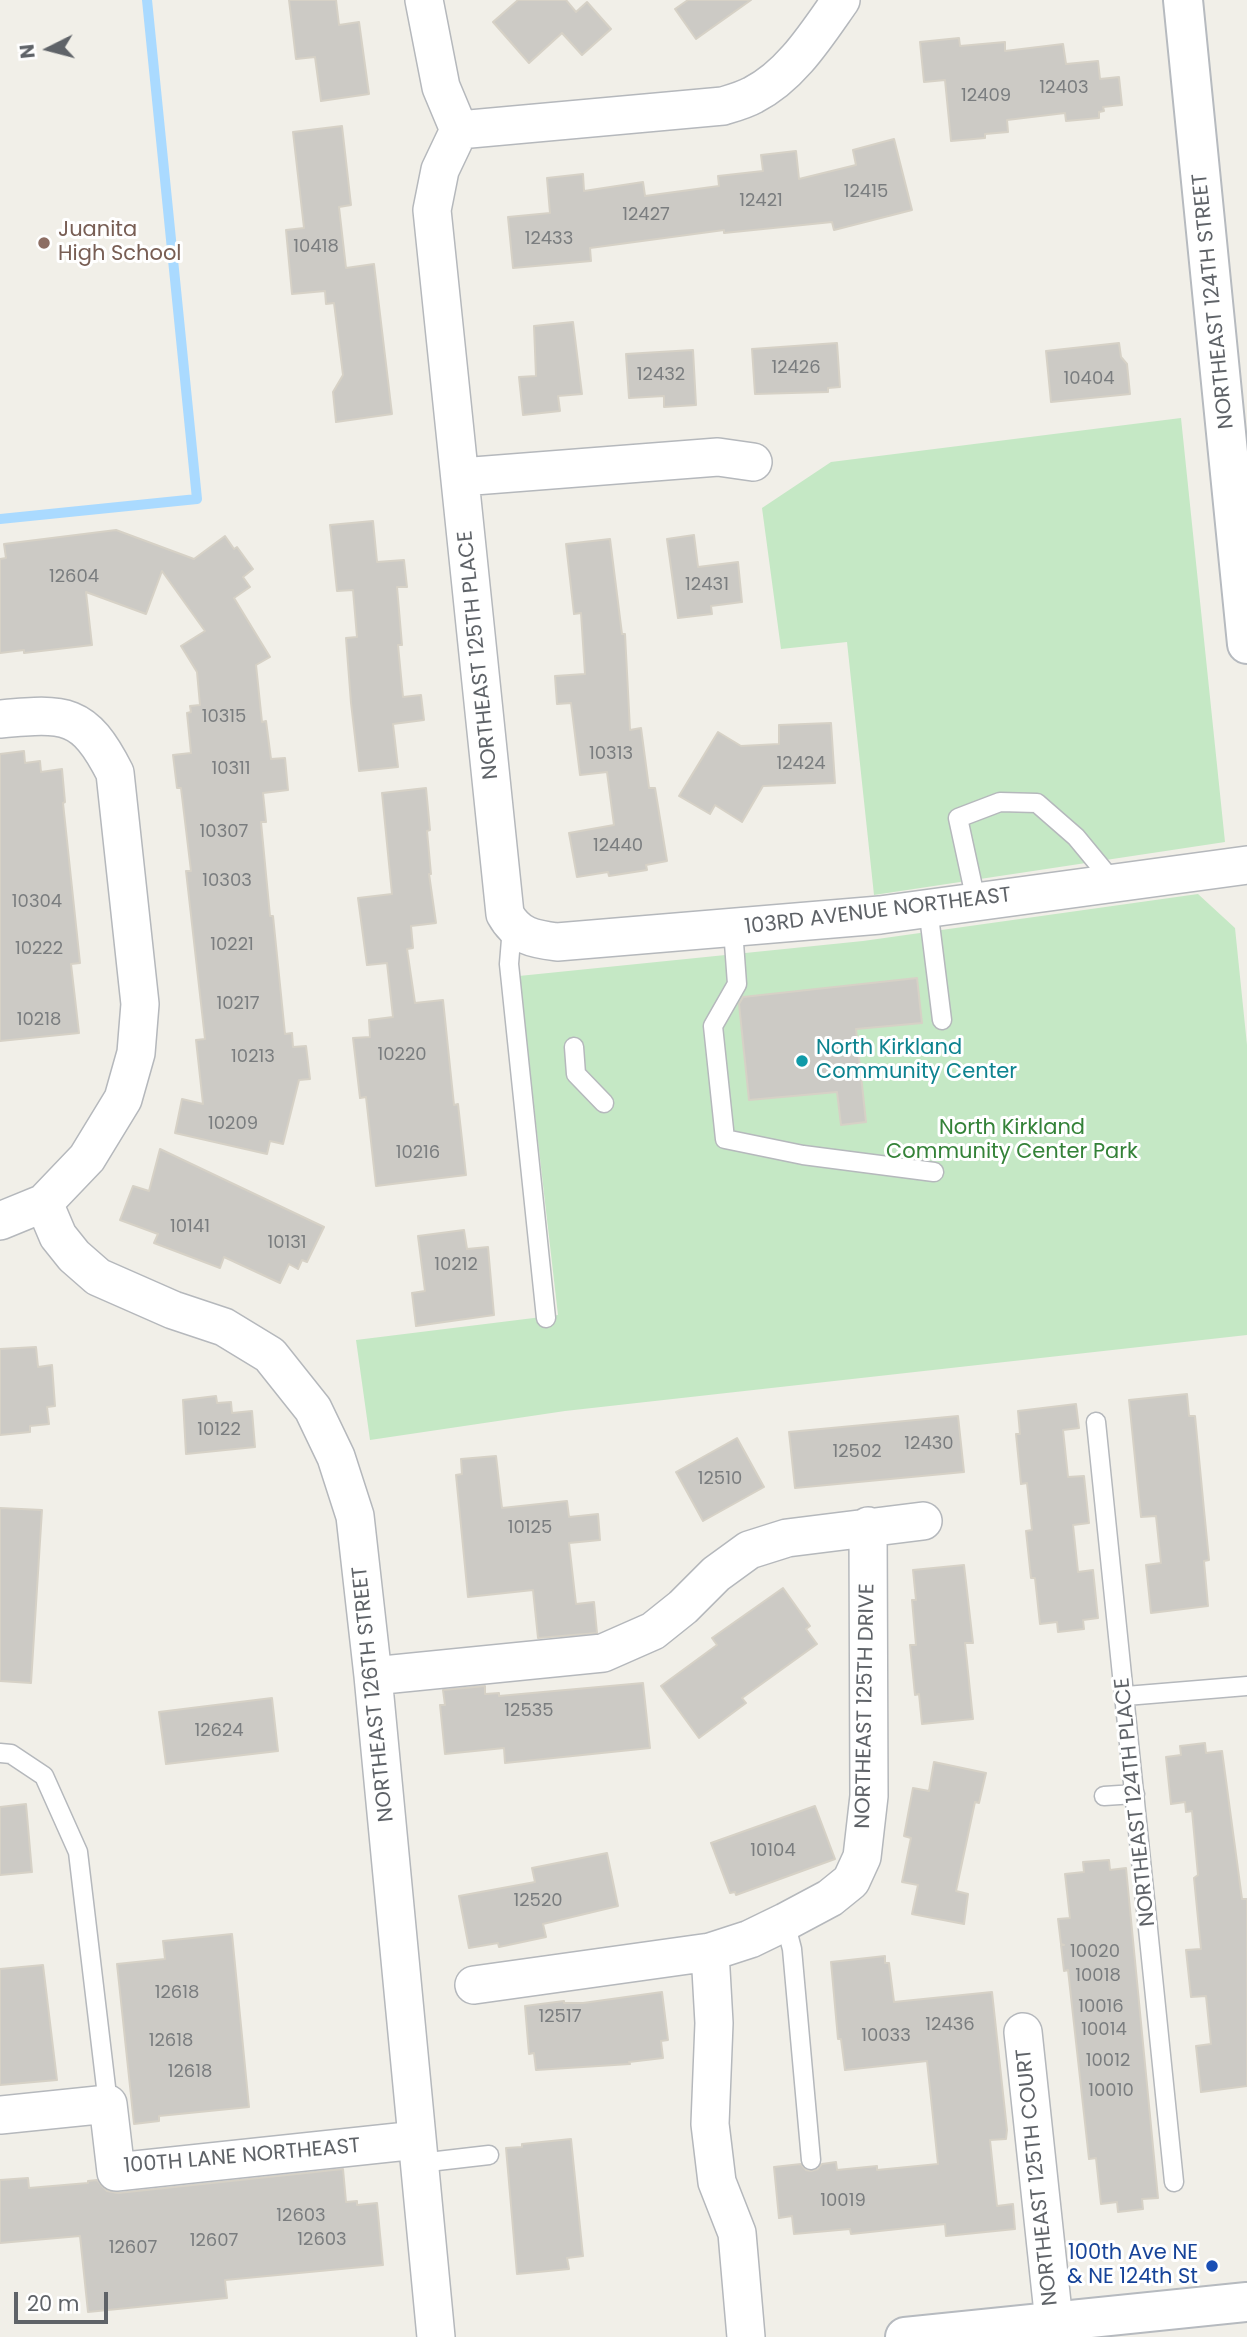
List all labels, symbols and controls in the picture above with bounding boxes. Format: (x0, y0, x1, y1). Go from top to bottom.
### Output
north arrow (14, 14, 84, 84)
text: N (13, 43, 42, 60)
house number: 12403 (1039, 77, 1089, 99)
house number: 12409 (961, 85, 1011, 107)
street label: NORTHEAST 124TH STREET (1188, 172, 1240, 430)
house number: 12415 (844, 181, 888, 203)
house number: 12421 (739, 190, 783, 212)
house number: 12427 (622, 204, 670, 226)
place label: Juanita High School (58, 218, 182, 268)
house number: 12433 (525, 228, 573, 250)
marker: Juanita High School (36, 235, 52, 251)
house number: 10418 (293, 236, 339, 258)
house number: 12426 (771, 357, 821, 379)
house number: 12432 (637, 364, 685, 386)
house number: 10404 (1063, 368, 1115, 390)
street label: NORTHEAST 125TH PLACE (453, 529, 505, 781)
house number: 12604 (49, 566, 99, 588)
house number: 12431 (685, 574, 729, 596)
house number: 10315 (202, 706, 246, 728)
house number: 10313 (589, 743, 633, 765)
house number: 12424 (776, 753, 826, 775)
house number: 10311 (211, 758, 251, 780)
house number: 10307 (200, 821, 248, 843)
house number: 12440 (593, 835, 643, 857)
house number: 10303 (202, 870, 252, 892)
street label: 103RD AVENUE NORTHEAST (743, 883, 1013, 941)
house number: 10304 (12, 891, 62, 913)
house number: 10221 (210, 934, 254, 956)
house number: 10222 (15, 938, 63, 960)
house number: 10217 (216, 993, 260, 1015)
house number: 10218 (17, 1009, 61, 1031)
place label: North Kirkland Community Center (816, 1036, 1017, 1086)
house number: 10220 (377, 1044, 427, 1066)
house number: 10213 (231, 1046, 275, 1068)
marker: North Kirkland Community Center (794, 1053, 810, 1069)
house number: 10209 (208, 1113, 258, 1135)
park label: North Kirkland Community Center Park (886, 1116, 1138, 1166)
house number: 10216 (396, 1142, 440, 1164)
house number: 10141 (170, 1216, 210, 1238)
house number: 10131 (267, 1232, 307, 1254)
house number: 10212 (434, 1254, 478, 1276)
house number: 10122 (197, 1419, 241, 1441)
house number: 12430 (904, 1433, 954, 1455)
house number: 12502 (832, 1441, 882, 1463)
house number: 12510 (698, 1468, 742, 1490)
house number: 10125 (508, 1517, 552, 1539)
street label: NORTHEAST 126TH STREET (348, 1565, 400, 1823)
street label: NORTHEAST 125TH DRIVE (851, 1583, 881, 1829)
street label: NORTHEAST 124TH PLACE (1110, 1676, 1162, 1928)
house number: 12535 (504, 1700, 554, 1722)
house number: 12624 (194, 1720, 244, 1742)
house number: 10104 (750, 1840, 796, 1862)
house number: 12520 (513, 1890, 563, 1912)
house number: 10020 (1070, 1941, 1120, 1963)
house number: 10018 (1075, 1965, 1121, 1987)
house number: 12618 (155, 1982, 199, 2004)
house number: 10016 (1078, 1996, 1124, 2018)
house number: 12517 (538, 2006, 582, 2028)
house number: 12436 (925, 2014, 975, 2036)
house number: 10014 (1081, 2019, 1127, 2041)
house number: 10033 (861, 2025, 911, 2047)
house number: 12618 (149, 2030, 193, 2052)
street label: NORTHEAST 125TH COURT (1012, 2047, 1064, 2307)
house number: 10012 (1086, 2050, 1130, 2072)
house number: 12618 (168, 2061, 212, 2083)
house number: 10010 (1088, 2080, 1134, 2102)
street label: 100TH LANE NORTHEAST (123, 2134, 361, 2180)
house number: 10019 (820, 2190, 866, 2212)
house number: 12603 (276, 2205, 326, 2227)
house number: 12603 (297, 2229, 347, 2251)
house number: 12607 (190, 2230, 238, 2252)
house number: 12607 (109, 2237, 157, 2259)
place label: 100th Ave NE & NE 124th St (1067, 2241, 1198, 2291)
marker: 100th Ave NE & NE 124th St (1204, 2258, 1220, 2274)
scale bar (18, 2278, 112, 2322)
text: 20 m (27, 2289, 80, 2318)

